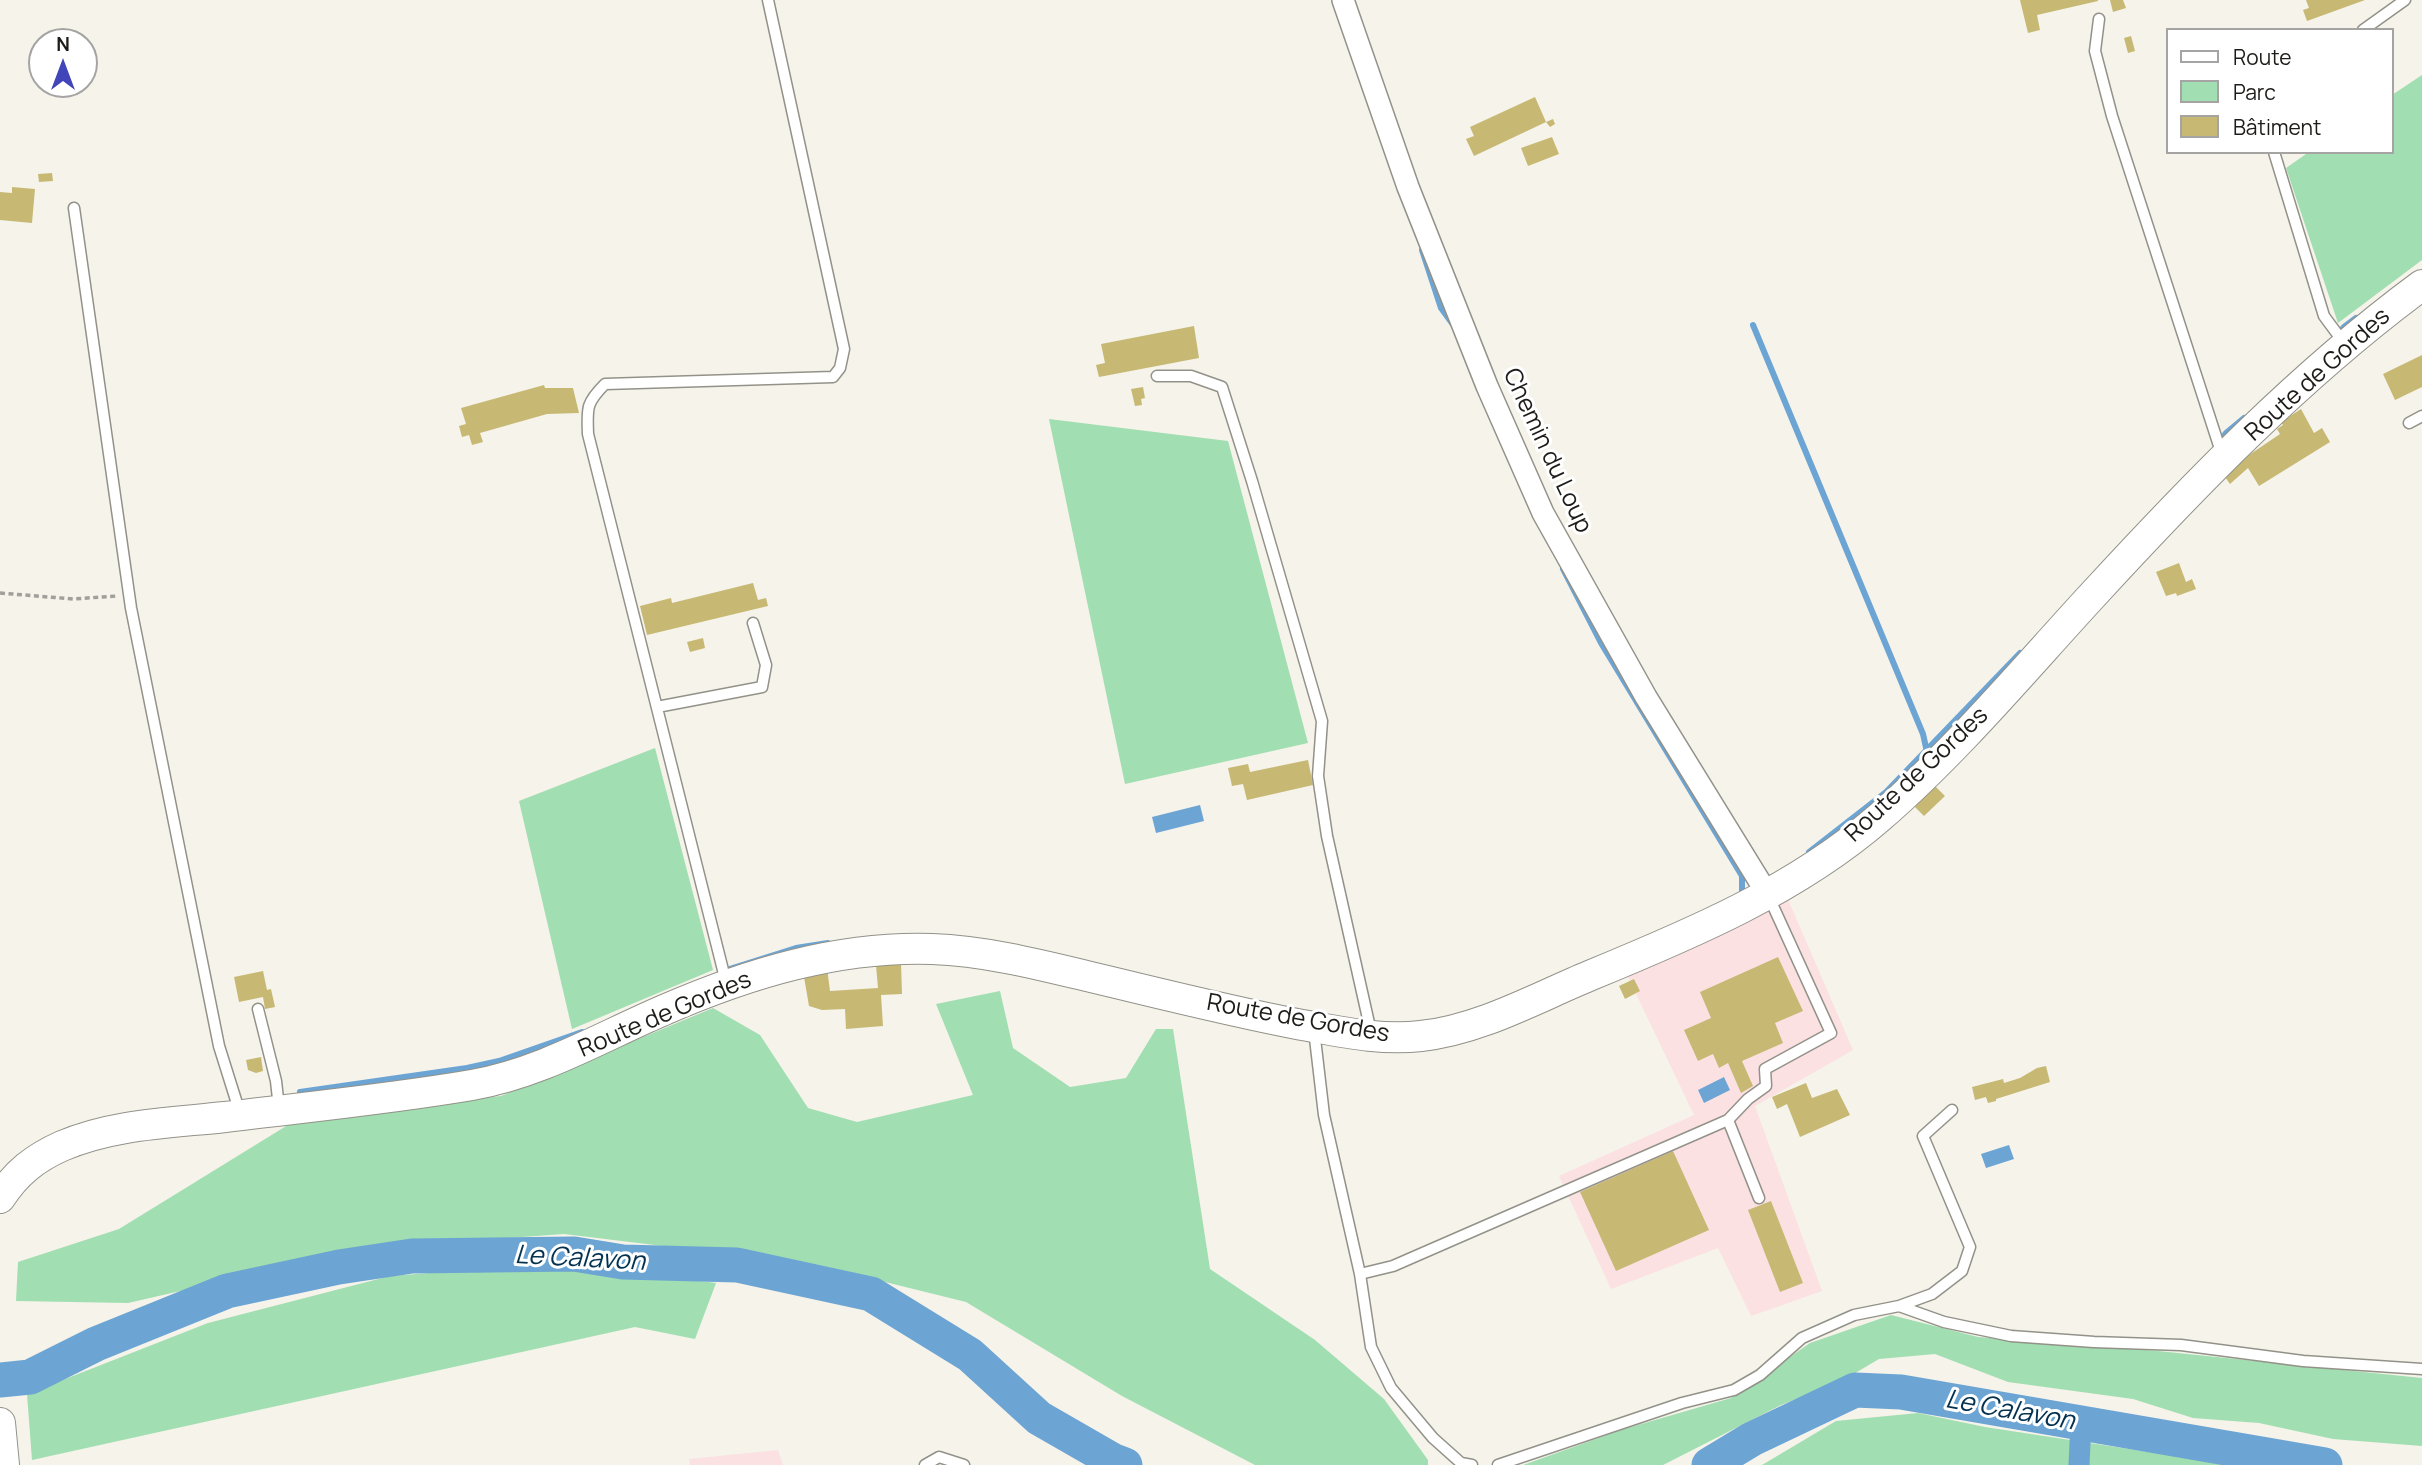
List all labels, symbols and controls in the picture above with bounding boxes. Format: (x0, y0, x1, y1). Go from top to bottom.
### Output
north arrow (28, 28, 98, 98)
legend (2166, 28, 2394, 154)
text: N (56, 31, 70, 57)
text: Route (2233, 43, 2291, 71)
text: Parc (2233, 78, 2276, 106)
text: Bâtiment (2233, 113, 2321, 141)
street label: Route de Gordes (2240, 302, 2396, 448)
street label: Chemin du Loup (1496, 364, 1598, 538)
street label: Route de Gordes (1840, 701, 1994, 849)
street label: Route de Gordes (574, 966, 756, 1064)
street label: Route de Gordes (1204, 989, 1392, 1049)
water label: Le Calavon (514, 1240, 646, 1278)
water label: Le Calavon (1943, 1384, 2077, 1438)

